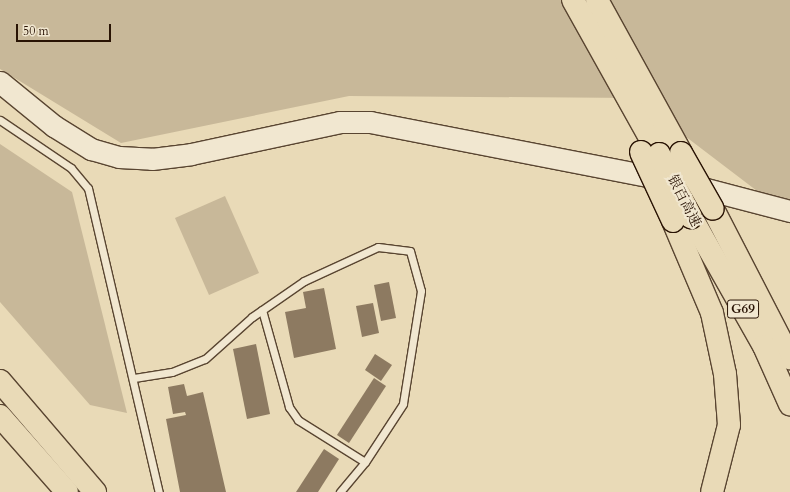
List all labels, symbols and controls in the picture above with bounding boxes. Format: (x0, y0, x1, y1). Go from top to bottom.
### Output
scale bar (18, 16, 113, 42)
text: 50 m (23, 23, 49, 39)
street label: 银百高速 (664, 172, 704, 230)
road number: G69 (727, 298, 759, 320)

